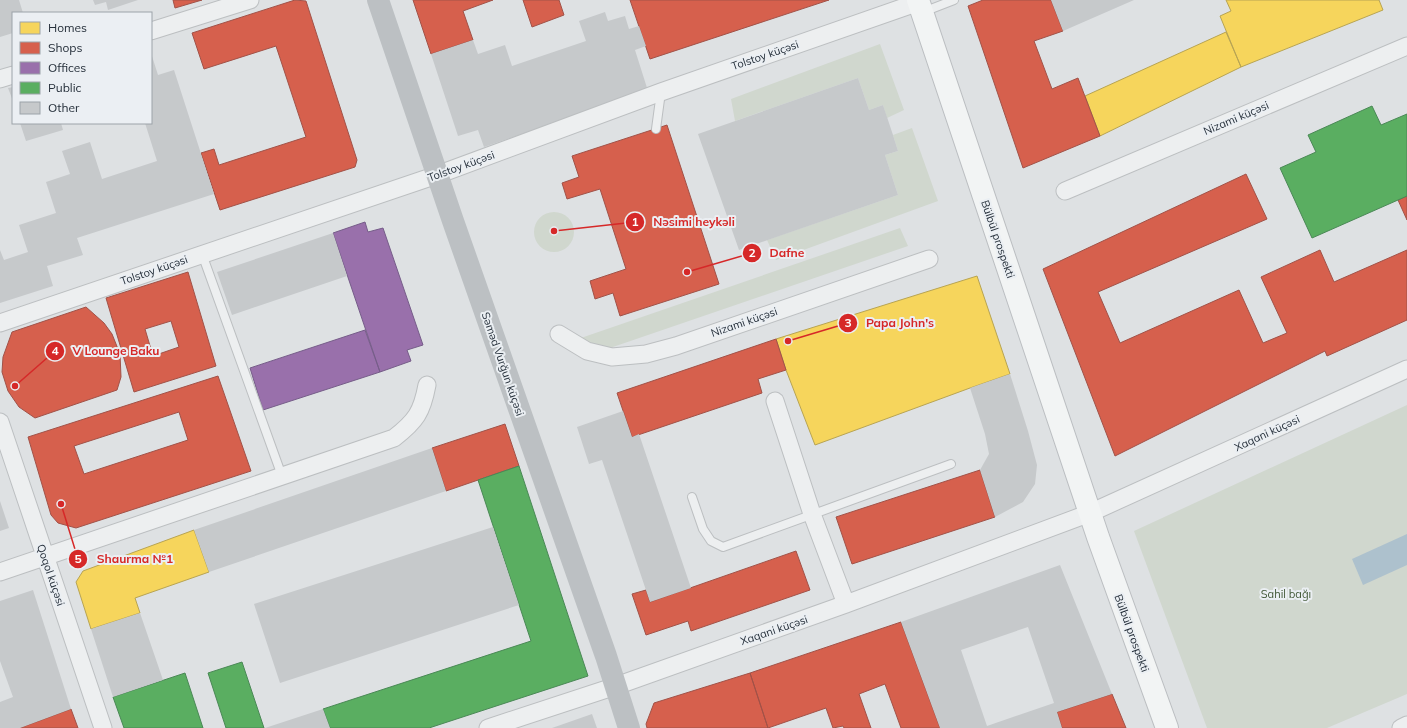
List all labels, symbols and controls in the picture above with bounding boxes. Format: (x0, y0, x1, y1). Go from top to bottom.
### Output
legend (12, 12, 152, 124)
text: Homes (48, 20, 87, 35)
street label: Tolstoy küçəsi (730, 37, 800, 73)
text: Shops (48, 40, 83, 55)
text: Offices (48, 60, 86, 75)
text: Public (48, 80, 82, 95)
street label: Nizami küçəsi (1201, 98, 1271, 138)
text: Other (48, 100, 80, 115)
street label: Tolstoy küçəsi (426, 147, 496, 185)
street label: Bülbül prospekti (978, 198, 1018, 280)
callout: Nəsimi heykəli (625, 210, 743, 234)
text: 1 (631, 214, 639, 229)
text: Nəsimi heykəli (653, 214, 735, 229)
callout: Dafne (742, 241, 812, 265)
text: 2 (748, 245, 756, 260)
text: Dafne (770, 245, 805, 260)
street label: Tolstoy küçəsi (119, 252, 189, 288)
street label: Nizami küçəsi (709, 304, 779, 340)
street label: Səməd Vurğun küçəsi (479, 310, 527, 418)
callout: Papa John's (838, 311, 942, 335)
text: 3 (844, 315, 852, 330)
text: Papa John's (866, 315, 934, 330)
callout: V Lounge Baku (45, 339, 168, 363)
text: 4 (51, 343, 59, 358)
text: V Lounge Baku (72, 343, 159, 358)
street label: Xaqani küçəsi (1232, 412, 1302, 454)
street label: Qoqol küçəsi (34, 542, 68, 608)
callout: Shaurma №1 (68, 547, 181, 571)
text: 5 (74, 551, 82, 566)
text: Shaurma №1 (97, 551, 173, 566)
park label: Sahil bağı (1261, 587, 1311, 601)
street label: Bülbül prospekti (1111, 592, 1153, 674)
street label: Xaqani küçəsi (738, 612, 810, 648)

